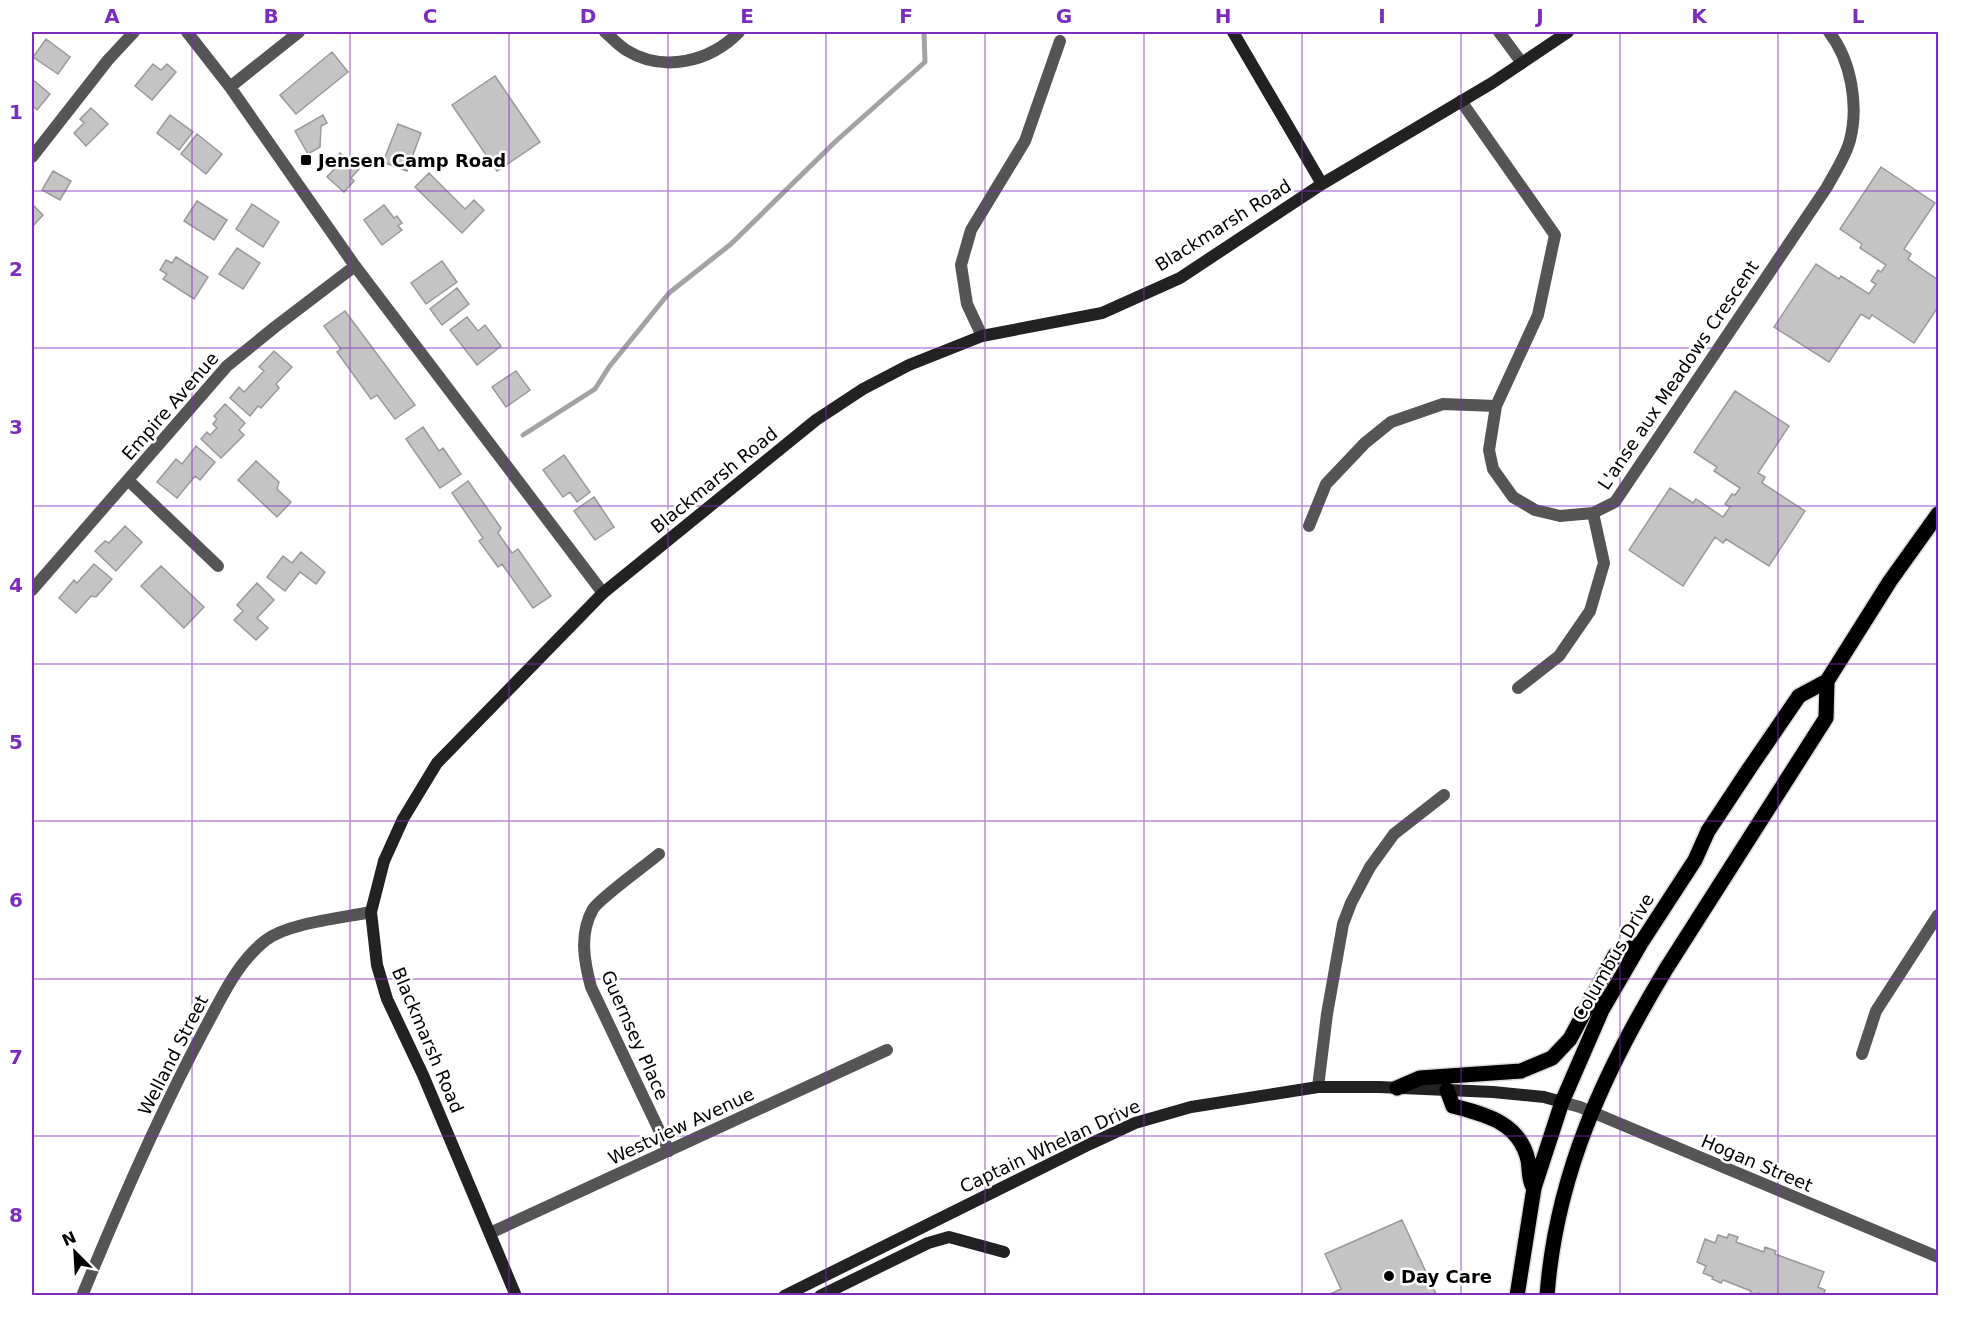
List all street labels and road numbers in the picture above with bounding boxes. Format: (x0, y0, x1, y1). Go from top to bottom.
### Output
street label: Blackmarsh Road (1151, 175, 1295, 275)
street label: L'anse aux Meadows Crescent (1593, 256, 1763, 494)
street label: Empire Avenue (117, 348, 223, 464)
street label: Blackmarsh Road (647, 423, 781, 537)
street label: Columbus Drive (1568, 890, 1658, 1024)
street label: Blackmarsh Road (388, 964, 468, 1116)
street label: Guernsey Place (597, 967, 673, 1103)
street label: Welland Street (134, 991, 212, 1119)
street label: Westview Avenue (605, 1083, 757, 1169)
street label: Captain Whelan Drive (956, 1095, 1144, 1197)
street label: Hogan Street (1698, 1130, 1816, 1196)

